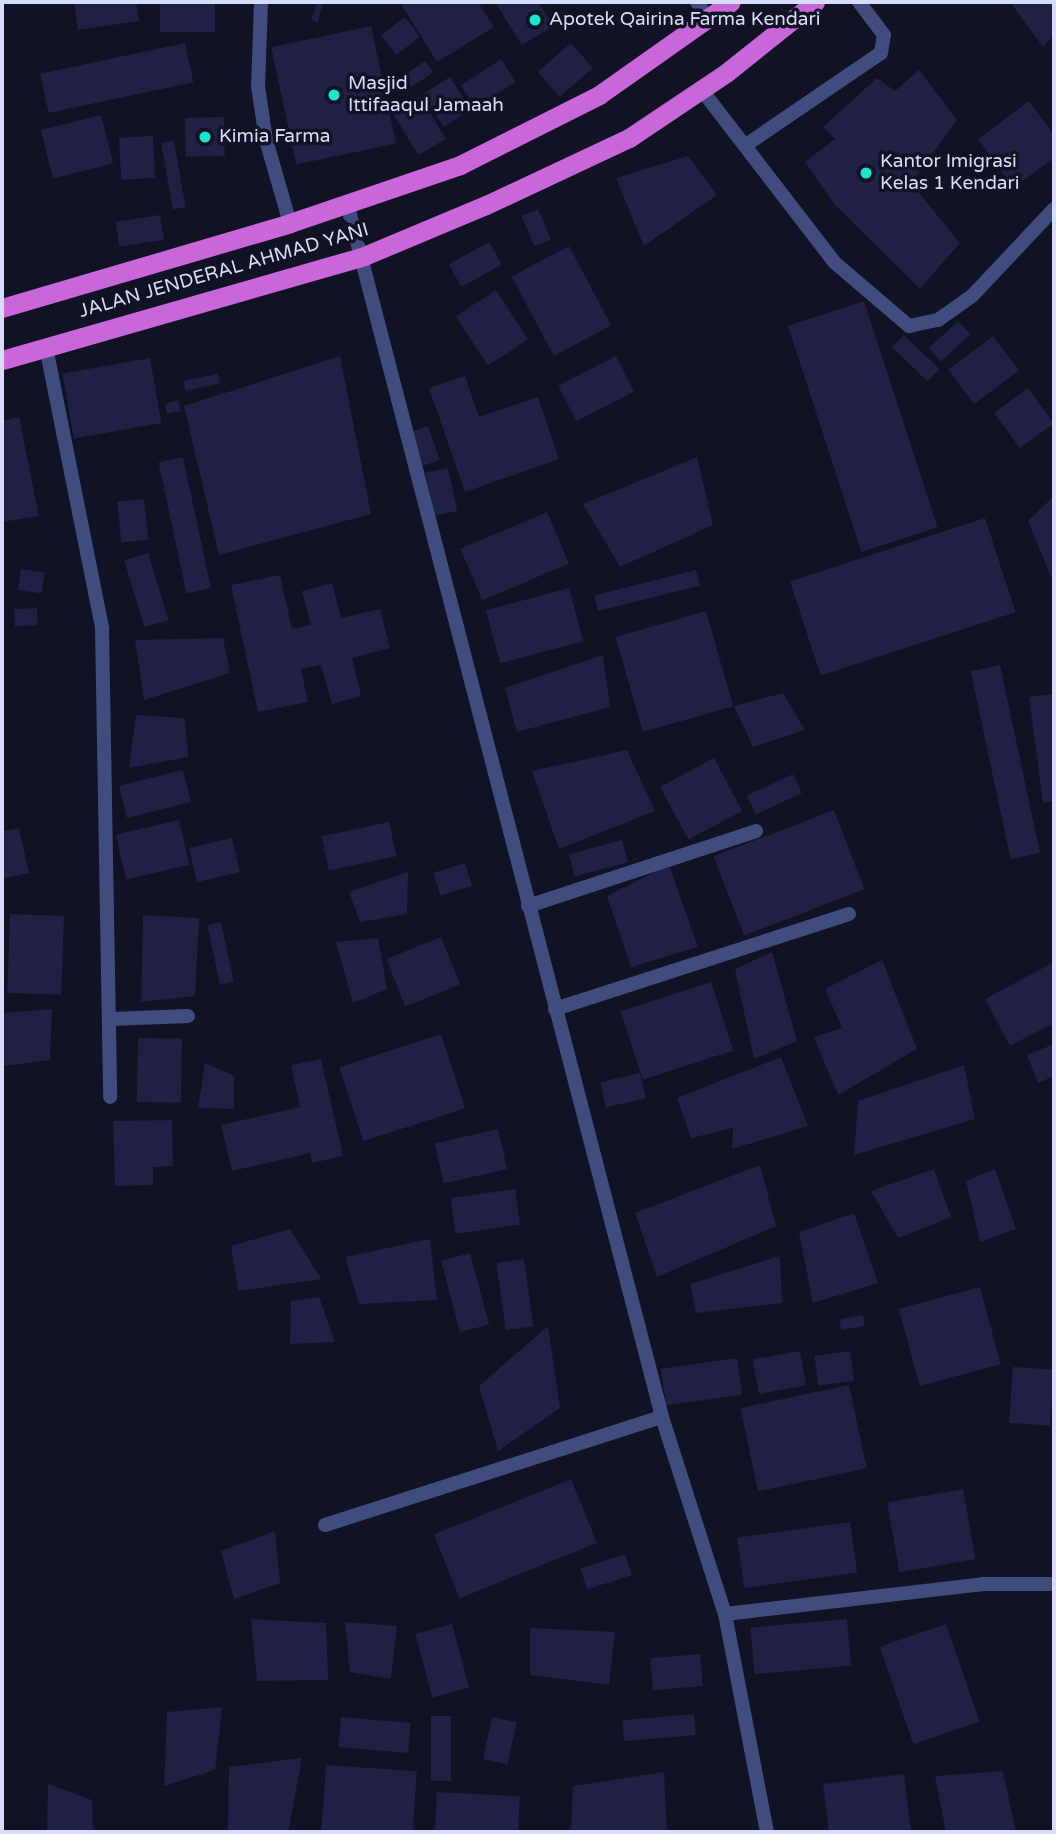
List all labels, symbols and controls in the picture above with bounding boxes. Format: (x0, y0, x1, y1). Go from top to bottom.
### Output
place label: Apotek Qairina Farma Kendari (549, 9, 820, 31)
marker: Apotek Qairina Farma Kendari (527, 12, 543, 28)
place label: Masjid Ittifaaqul Jamaah (348, 73, 504, 117)
marker: Masjid Ittifaaqul Jamaah (326, 87, 342, 103)
place label: Kimia Farma (219, 126, 330, 148)
marker: Kimia Farma (197, 129, 213, 145)
place label: Kantor Imigrasi Kelas 1 Kendari (880, 151, 1020, 195)
marker: Kantor Imigrasi Kelas 1 Kendari (858, 165, 874, 181)
street label: JALAN JENDERAL AHMAD YANI (77, 219, 371, 323)

